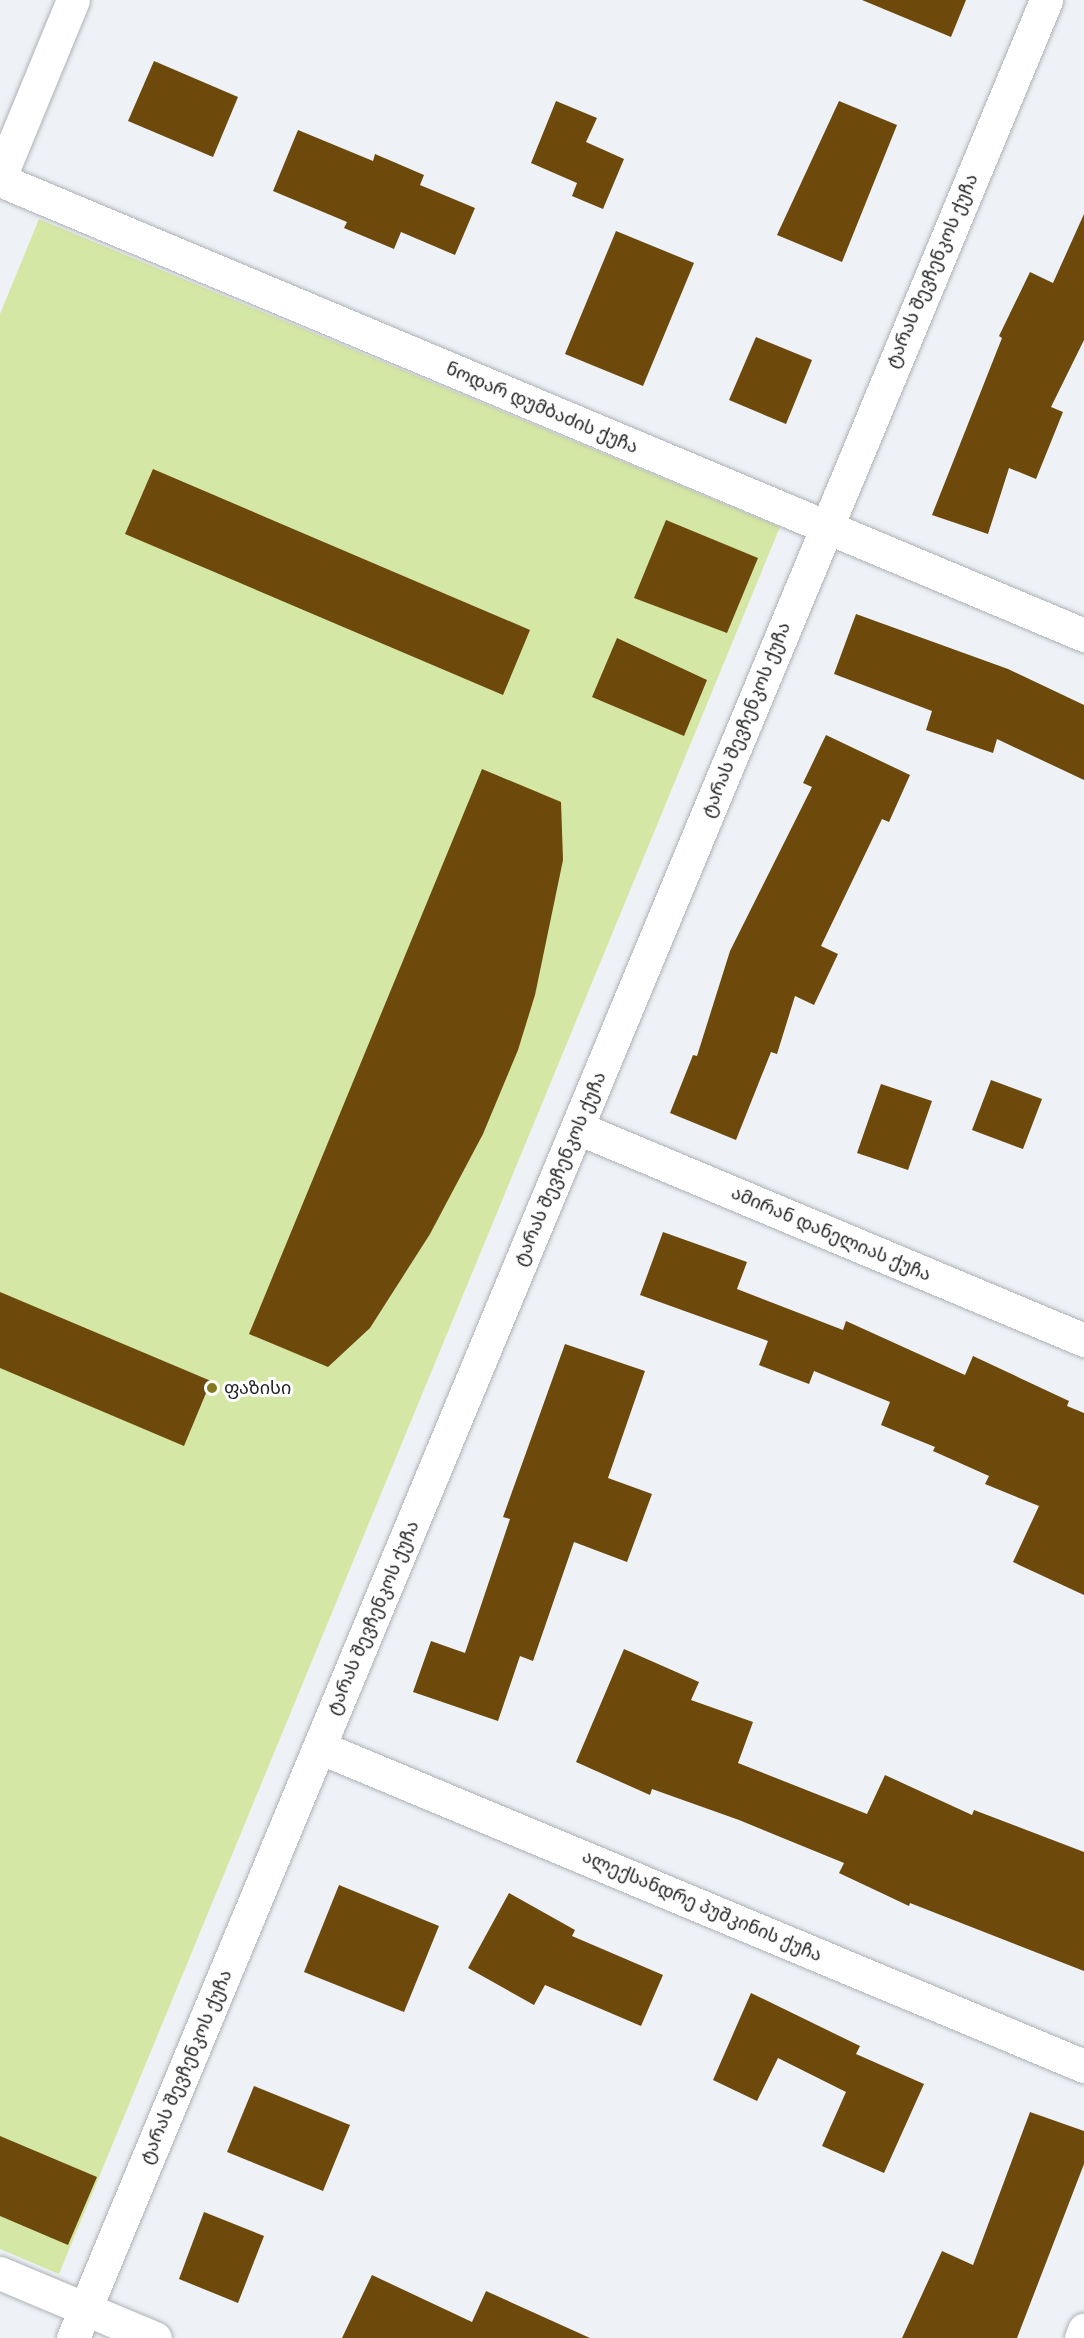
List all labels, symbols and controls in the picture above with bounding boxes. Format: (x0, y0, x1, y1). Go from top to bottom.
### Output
street label: ტარას შევჩენკოს ქუჩა (881, 171, 983, 371)
street label: ნოდარ დუმბაძის ქუჩა (443, 358, 641, 458)
street label: ტარას შევჩენკოს ქუჩა (697, 619, 795, 821)
street label: ტარას შევჩენკოს ქუჩა (509, 1069, 611, 1269)
street label: ამირან დანელიას ქუჩა (728, 1182, 934, 1286)
place label: ფაზისი (224, 1377, 291, 1399)
marker: ფაზისი (205, 1381, 219, 1395)
street label: ტარას შევჩენკოს ქუჩა (322, 1518, 424, 1718)
street label: ალექსანდრე პუშკინის ქუჩა (579, 1846, 825, 1966)
street label: ტარას შევჩენკოს ქუჩა (135, 1967, 237, 2167)

